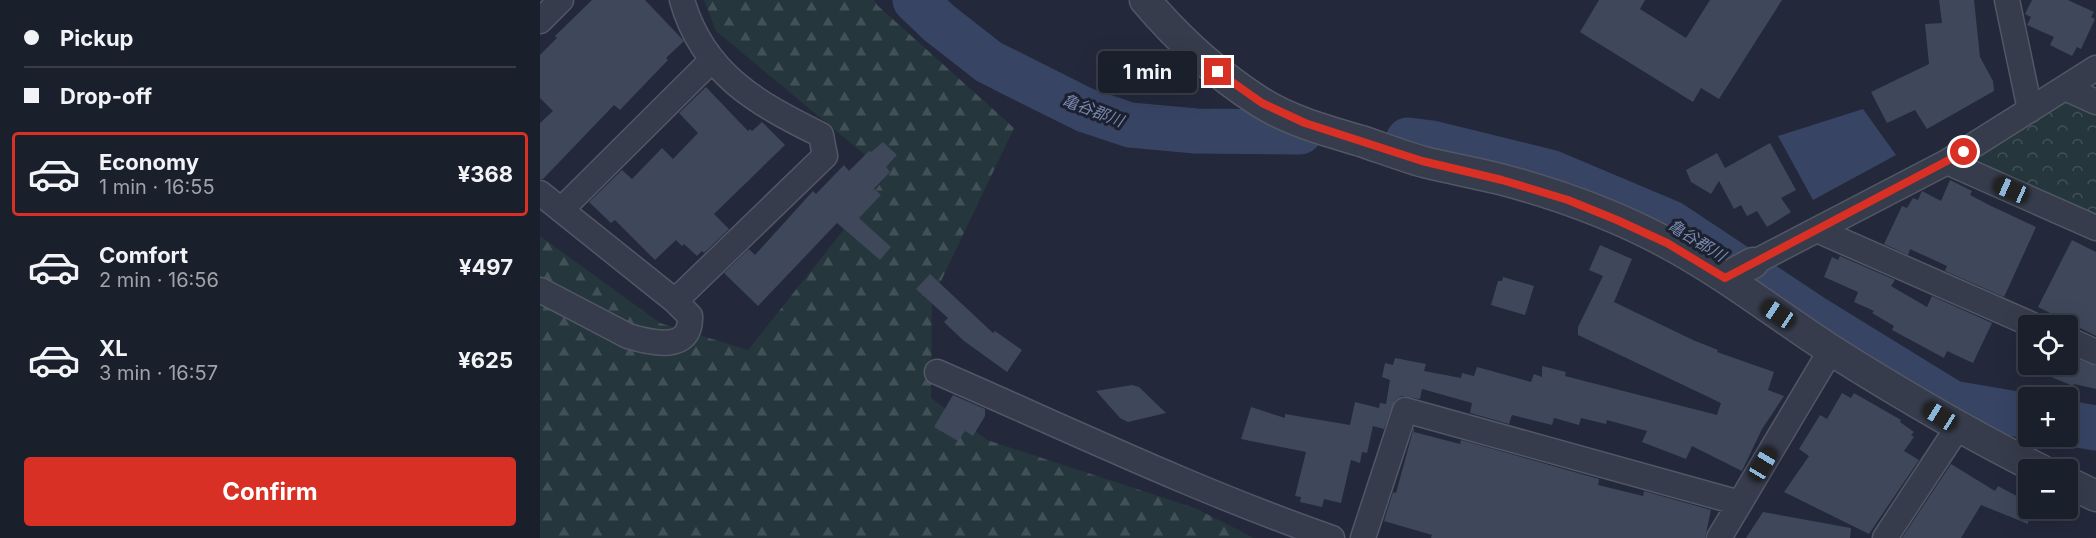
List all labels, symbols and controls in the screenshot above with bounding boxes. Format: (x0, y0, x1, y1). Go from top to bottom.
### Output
text: Pickup (60, 25, 134, 51)
callout: 1 min (1098, 51, 1197, 93)
route end (1204, 58, 1231, 85)
text: 1 min (1123, 60, 1172, 84)
text: Drop-off (60, 83, 152, 109)
water label: 亀谷郡川 (1060, 89, 1128, 132)
route start (1950, 138, 1977, 165)
icon: car (27, 147, 81, 201)
text: Economy (99, 149, 199, 175)
text: ¥368 (458, 161, 513, 187)
car (1991, 174, 2031, 206)
text: 1 min · 16:55 (99, 175, 215, 199)
water label: 亀谷郡川 (1665, 215, 1731, 266)
icon: car (27, 240, 81, 294)
text: Comfort (99, 242, 188, 268)
text: ¥497 (459, 254, 513, 280)
text: 2 min · 16:56 (99, 268, 219, 292)
car (1758, 296, 1798, 332)
map controls (2018, 315, 2078, 519)
button: locate (2018, 315, 2078, 375)
icon: car (27, 333, 81, 387)
text: XL (99, 335, 128, 361)
text: ¥625 (458, 347, 513, 373)
text: 3 min · 16:57 (99, 361, 218, 385)
button: + (2018, 387, 2078, 447)
car (1920, 399, 1960, 433)
car (1746, 444, 1780, 484)
button: Confirm (24, 457, 516, 526)
button: − (2018, 459, 2078, 519)

